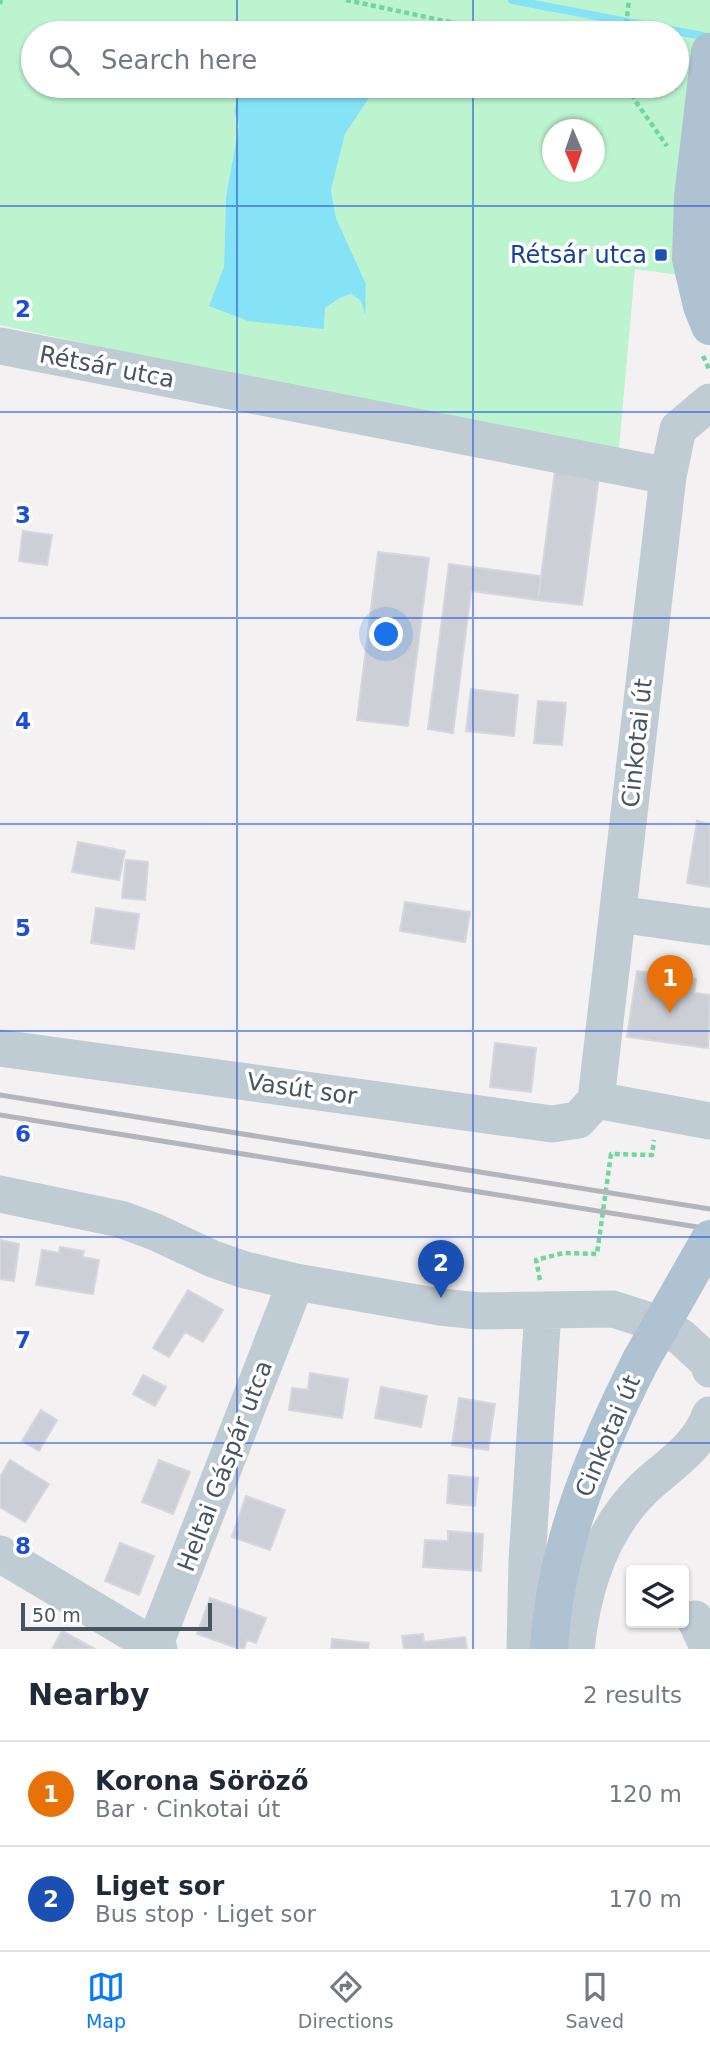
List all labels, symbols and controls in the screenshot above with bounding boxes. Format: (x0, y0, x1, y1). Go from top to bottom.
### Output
search box (21, 21, 689, 98)
icon: search (45, 41, 83, 79)
text: Search here (101, 45, 257, 75)
north arrow (542, 119, 605, 182)
place label: Rétsár utca (510, 241, 647, 269)
marker: Rétsár utca (653, 247, 669, 263)
text: 2 (15, 296, 31, 322)
street label: Rétsár utca (37, 340, 177, 394)
text: 3 (15, 502, 31, 528)
your location (369, 617, 403, 651)
street label: Cinkotai út (616, 677, 658, 809)
text: 4 (15, 708, 31, 734)
text: 5 (15, 915, 31, 941)
pin: 1 (647, 955, 693, 1013)
street label: Vasút sor (245, 1067, 359, 1111)
text: 6 (15, 1121, 31, 1147)
pin: 2 (418, 1240, 464, 1298)
text: 7 (15, 1327, 31, 1353)
street label: Heltai Gáspár utca (172, 1357, 278, 1575)
street label: Cinkotai út (570, 1371, 646, 1501)
text: 8 (15, 1533, 31, 1559)
map controls (626, 1565, 689, 1628)
button: layers (626, 1565, 689, 1628)
scale bar (21, 1600, 212, 1632)
text: 50 m (32, 1604, 81, 1626)
text: Nearby (28, 1677, 150, 1712)
text: 2 results (583, 1682, 682, 1708)
text: Korona Söröző (95, 1766, 309, 1796)
text: 1 (43, 1781, 59, 1807)
text: 120 m (608, 1781, 682, 1807)
text: Bar · Cinkotai út (95, 1796, 280, 1822)
text: Liget sor (95, 1871, 224, 1901)
text: 2 (43, 1886, 59, 1912)
text: 170 m (608, 1886, 682, 1912)
text: Bus stop · Liget sor (95, 1901, 316, 1927)
tab: Map (86, 1968, 126, 2032)
tab: Directions (298, 1968, 394, 2032)
tab: Saved (565, 1968, 624, 2032)

